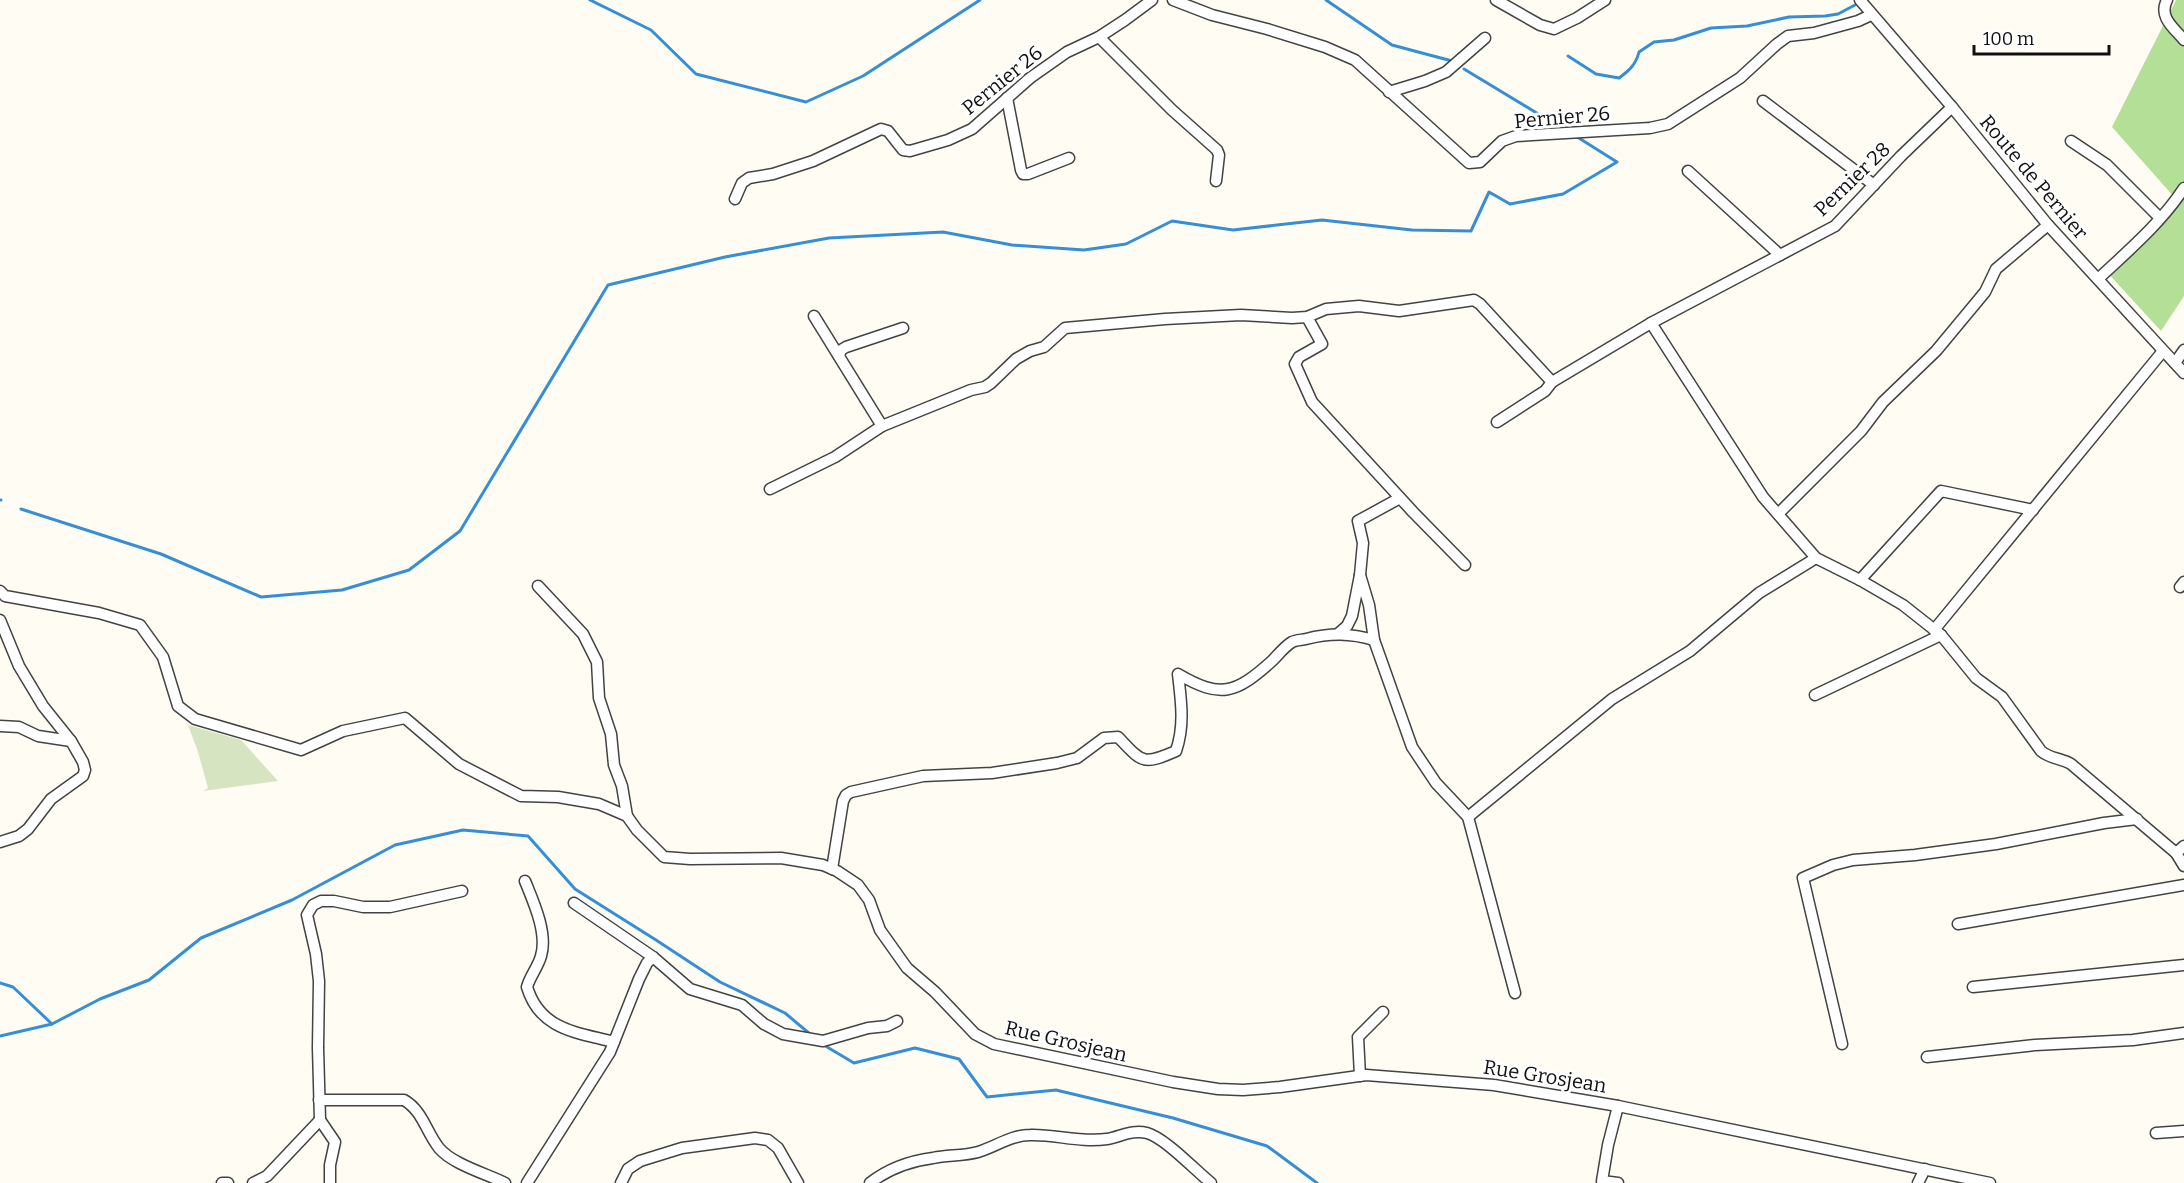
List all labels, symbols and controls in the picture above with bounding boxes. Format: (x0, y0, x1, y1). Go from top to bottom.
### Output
scale bar (1974, 18, 2109, 56)
text: 100 m (1983, 28, 2034, 50)
street label: Pernier 26 (957, 40, 1047, 120)
street label: Pernier 26 (1513, 101, 1611, 133)
street label: Route de Pernier (1975, 110, 2093, 244)
street label: Pernier 28 (1809, 137, 1895, 221)
street label: Rue Grosjean (1003, 1015, 1130, 1068)
street label: Rue Grosjean (1482, 1054, 1609, 1099)

